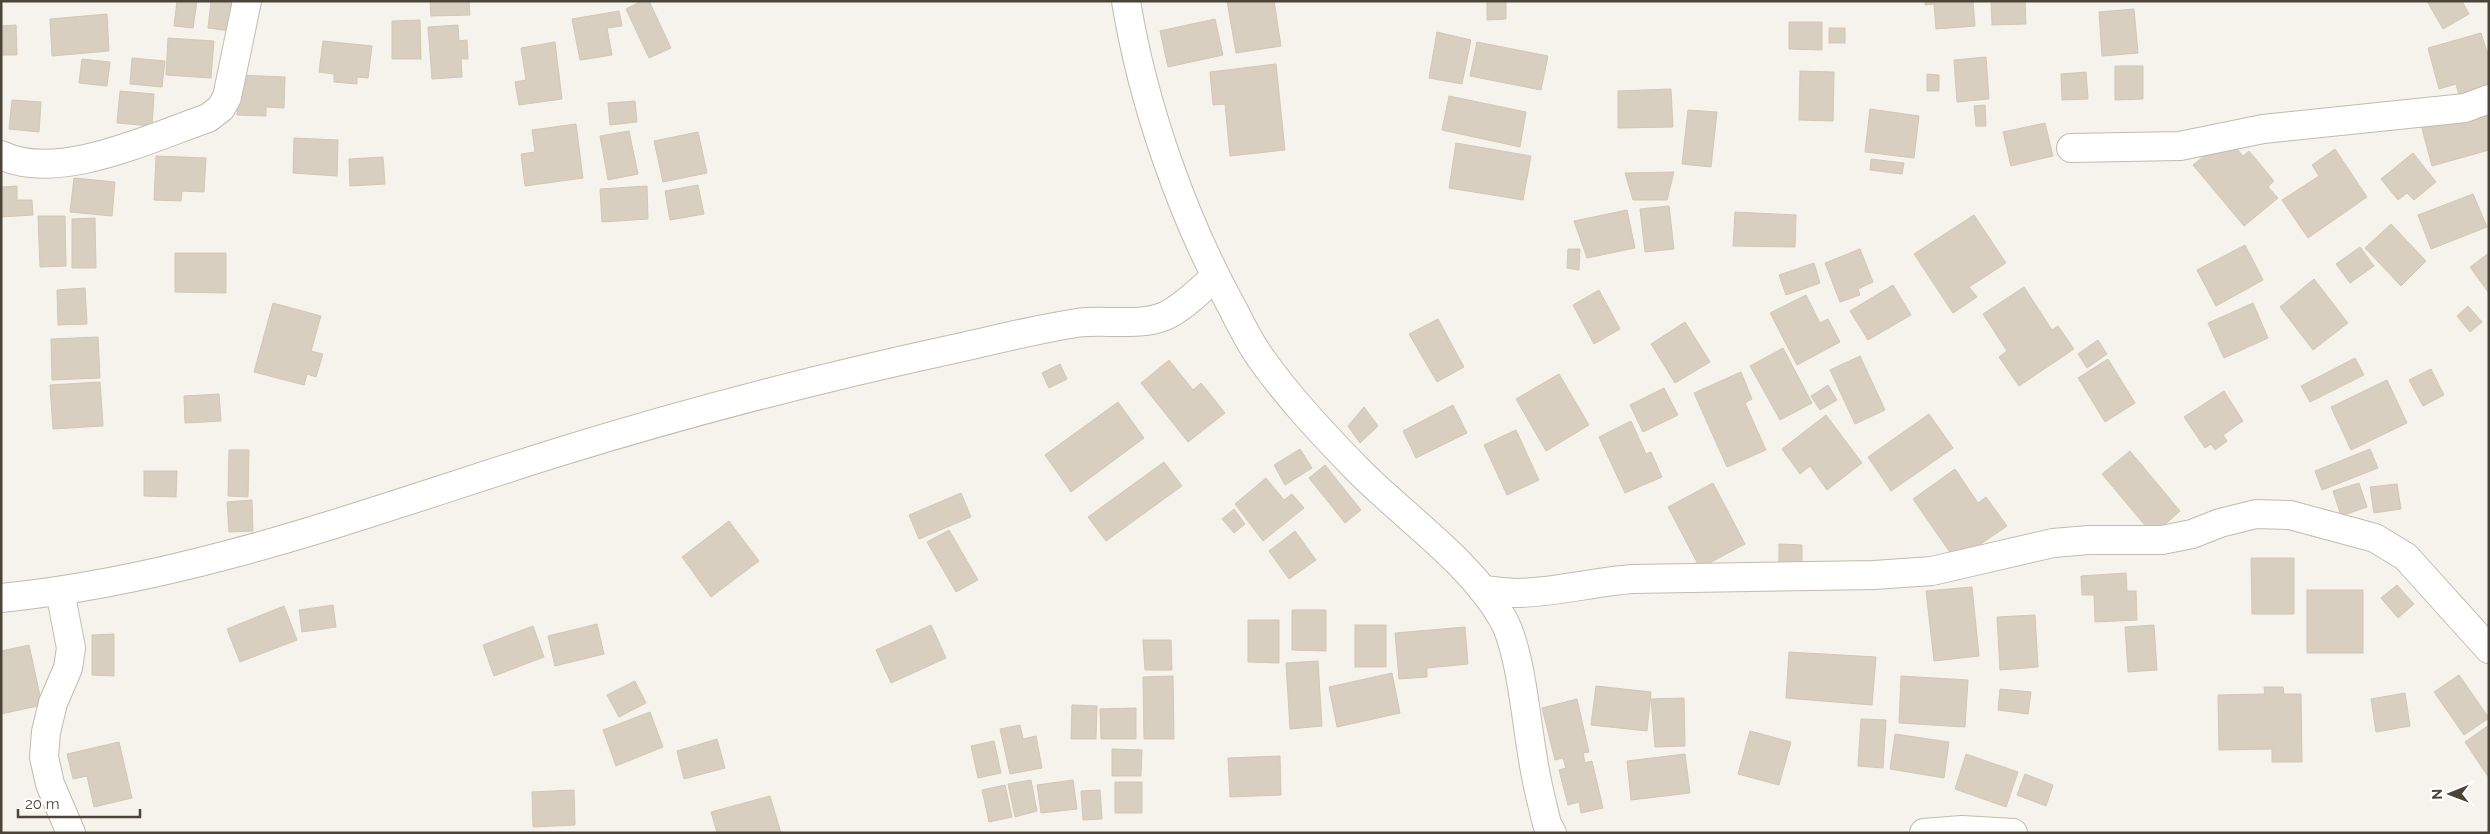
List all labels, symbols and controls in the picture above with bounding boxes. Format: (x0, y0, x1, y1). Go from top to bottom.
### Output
north arrow (2425, 769, 2475, 819)
scale bar (18, 786, 140, 818)
text: N (2429, 789, 2445, 800)
text: 20 m (25, 795, 60, 813)

